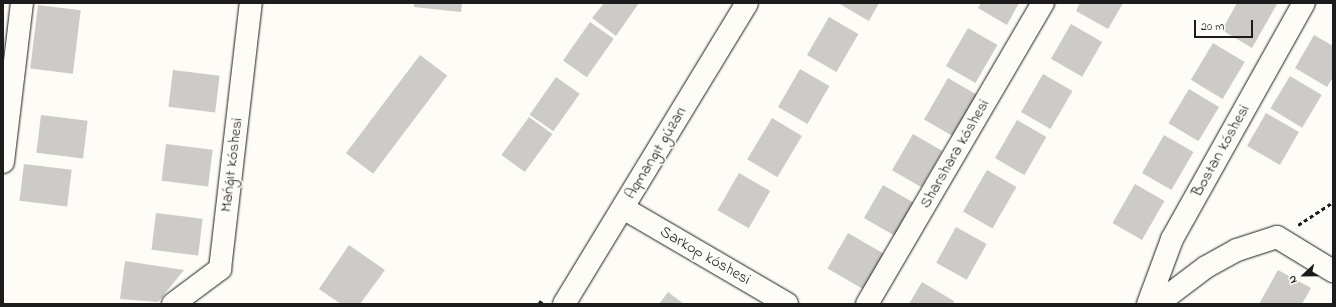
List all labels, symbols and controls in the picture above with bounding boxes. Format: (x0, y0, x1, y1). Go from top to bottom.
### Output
scale bar (1196, 12, 1255, 38)
text: 20 m (1201, 18, 1224, 36)
street label: Sharshara kóshesi (916, 96, 994, 212)
street label: Bostan kóshesi (1188, 102, 1254, 200)
street label: Aqmangıt gúzarı (621, 103, 691, 203)
street label: Mańǵıt kóshesi (217, 117, 247, 213)
street label: Sarkop kóshesi (656, 222, 754, 290)
north arrow (1284, 255, 1324, 295)
text: N (1284, 273, 1302, 286)

